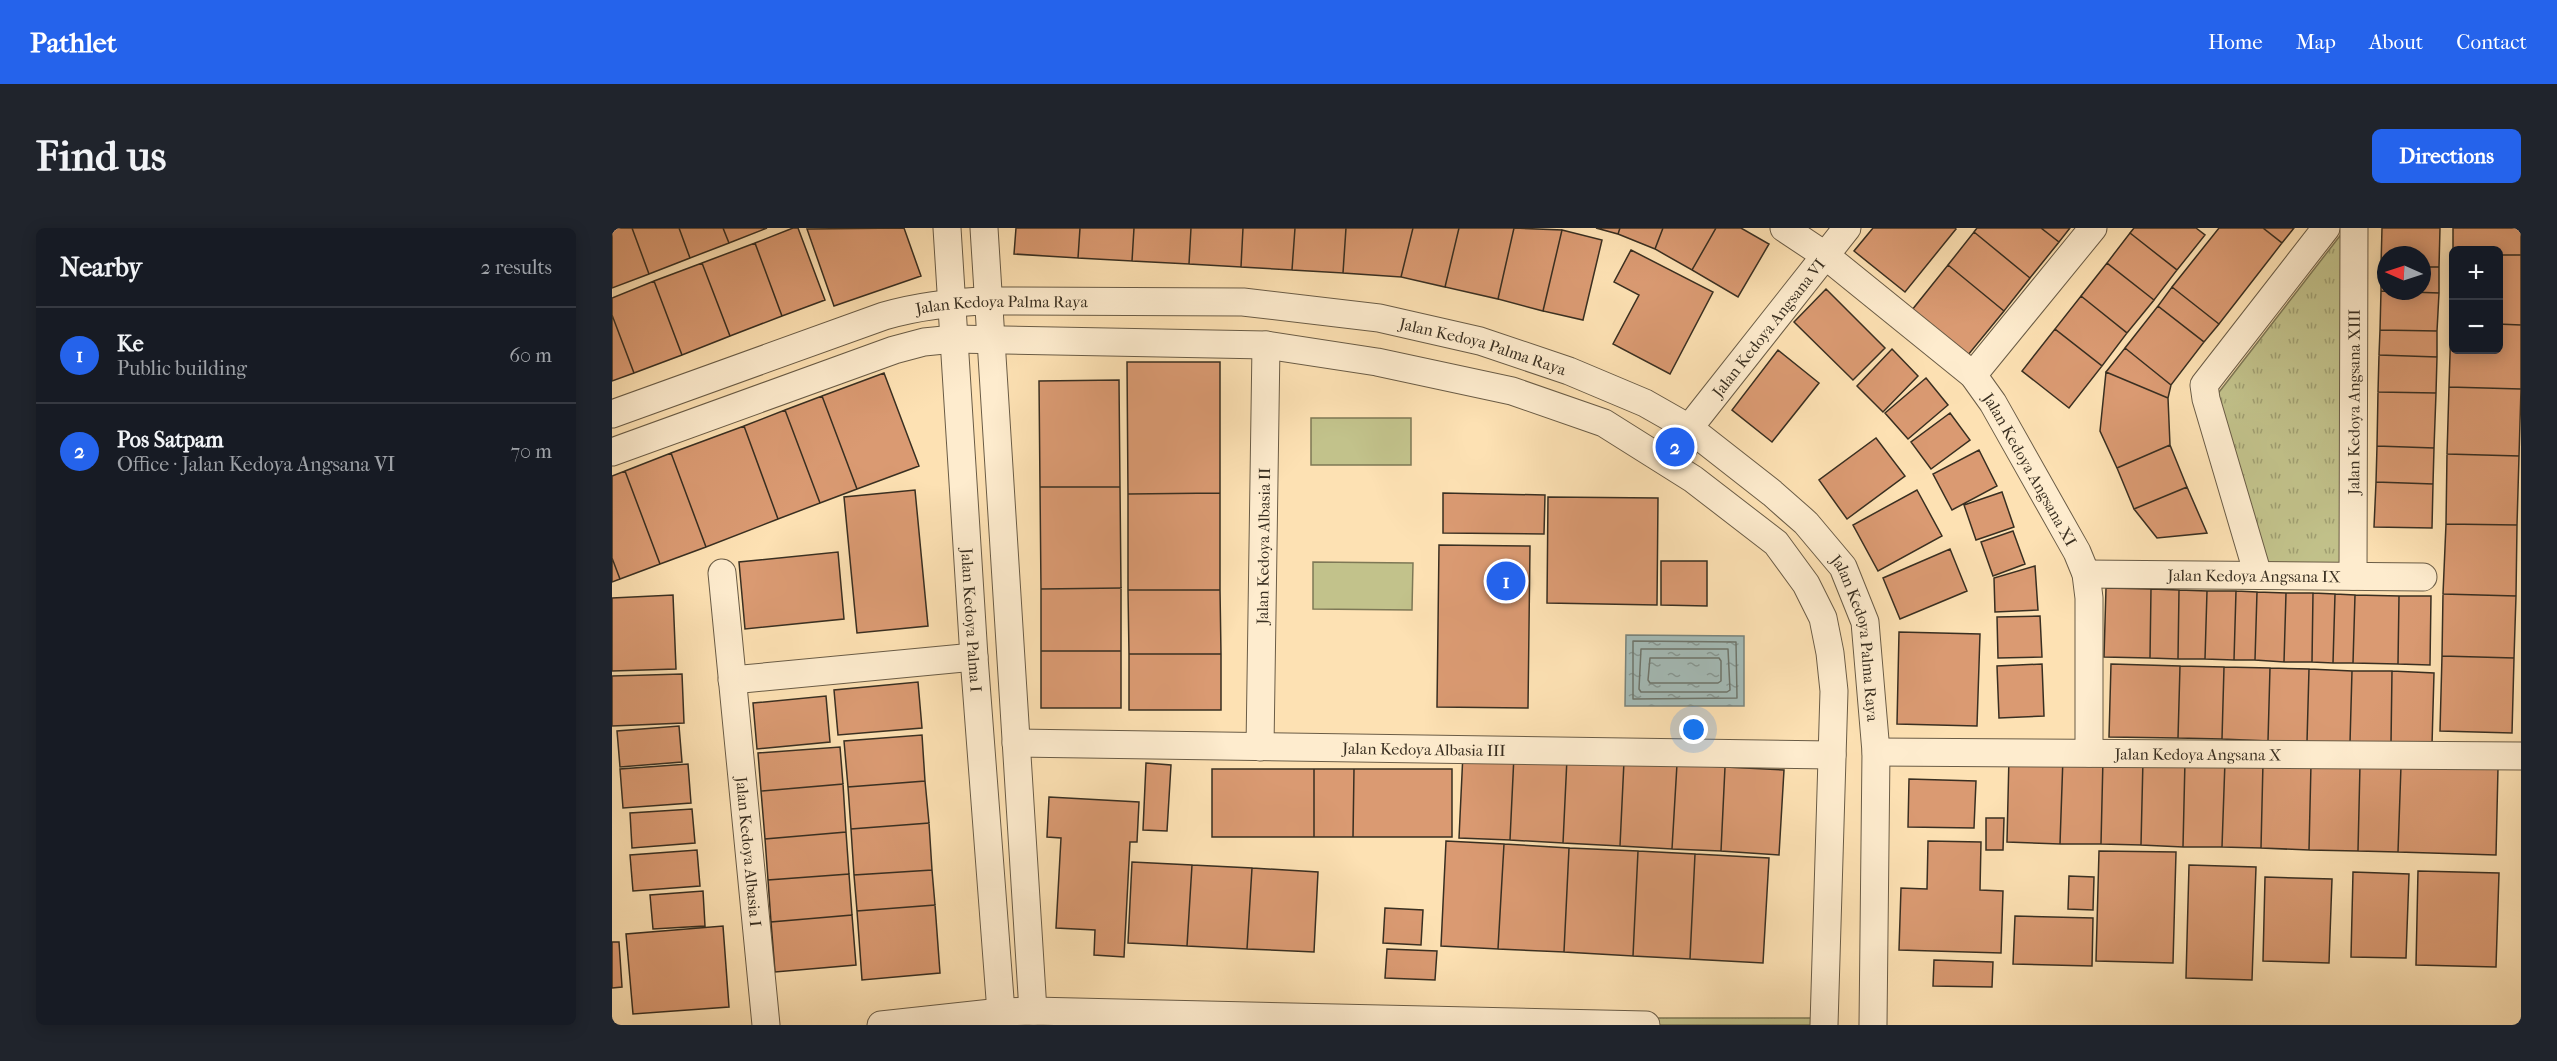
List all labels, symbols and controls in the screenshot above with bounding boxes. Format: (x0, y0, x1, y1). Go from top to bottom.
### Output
text: Pathlet (30, 26, 117, 59)
text: Home (2208, 30, 2263, 54)
text: Map (2296, 30, 2336, 54)
text: About (2369, 30, 2423, 54)
text: Contact (2456, 30, 2527, 54)
button: Directions (2372, 129, 2521, 183)
text: Find us (36, 132, 166, 181)
north arrow (2377, 246, 2431, 300)
map controls (2449, 246, 2503, 354)
button: + (2449, 246, 2503, 300)
text: Nearby (60, 252, 142, 283)
street label: Jalan Kedoya Angsana VI (1707, 255, 1829, 402)
text: 2 results (481, 256, 552, 279)
street label: Jalan Kedoya Palma Raya (912, 291, 1089, 318)
button: − (2449, 300, 2503, 354)
street label: Jalan Kedoya Angsana XIII (2344, 309, 2363, 497)
street label: Jalan Kedoya Palma Raya (1396, 313, 1569, 379)
text: Ke (117, 331, 144, 357)
text: 1 (76, 344, 83, 367)
text: 60 m (509, 344, 552, 367)
text: Public building (117, 357, 247, 380)
street label: Jalan Kedoya Angsana XI (1978, 387, 2081, 549)
pin: 2 (1656, 424, 1694, 470)
text: Pos Satpam (117, 427, 224, 453)
text: 2 (74, 440, 85, 463)
text: 70 m (510, 440, 552, 463)
text: Office · Jalan Kedoya Angsana VI (117, 453, 395, 476)
street label: Jalan Kedoya Albasia II (1252, 467, 1274, 627)
street label: Jalan Kedoya Palma I (958, 546, 986, 693)
street label: Jalan Kedoya Palma Raya (1826, 549, 1883, 723)
pin: 1 (1486, 558, 1526, 604)
street label: Jalan Kedoya Angsana IX (2165, 565, 2341, 586)
your location (1679, 715, 1708, 744)
street label: Jalan Kedoya Albasia III (1340, 738, 1506, 760)
street label: Jalan Kedoya Angsana X (2113, 744, 2282, 764)
street label: Jalan Kedoya Albasia I (732, 774, 766, 928)

